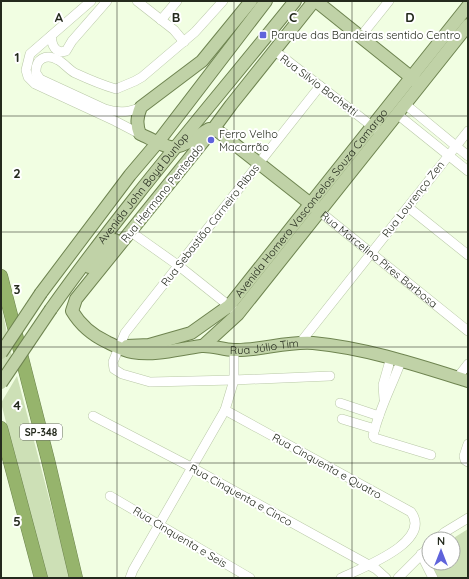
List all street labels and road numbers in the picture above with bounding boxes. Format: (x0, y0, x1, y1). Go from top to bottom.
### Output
street label: Rua Silvio Bachetti (277, 51, 361, 119)
street label: Avenida Homero Vasconcelos Souza Camargo (232, 106, 391, 300)
street label: Avenida John Boyd Dunlop (95, 129, 192, 247)
street label: Rua Hermano Penteado (118, 140, 206, 245)
street label: Rua Lourenço Zen (379, 158, 447, 240)
street label: Rua Sebastião Carneiro Ribas (158, 161, 262, 289)
street label: Rua Marcelino Pires Barbosa (318, 208, 440, 311)
street label: Rua Júlio Tim (230, 336, 299, 357)
road number: SP-348 (20, 424, 62, 440)
street label: Rua Cinquenta e Quatro (270, 430, 384, 502)
street label: Rua Cinquenta e Cinco (187, 461, 295, 529)
street label: Rua Cinquenta e Seis (130, 503, 230, 571)

